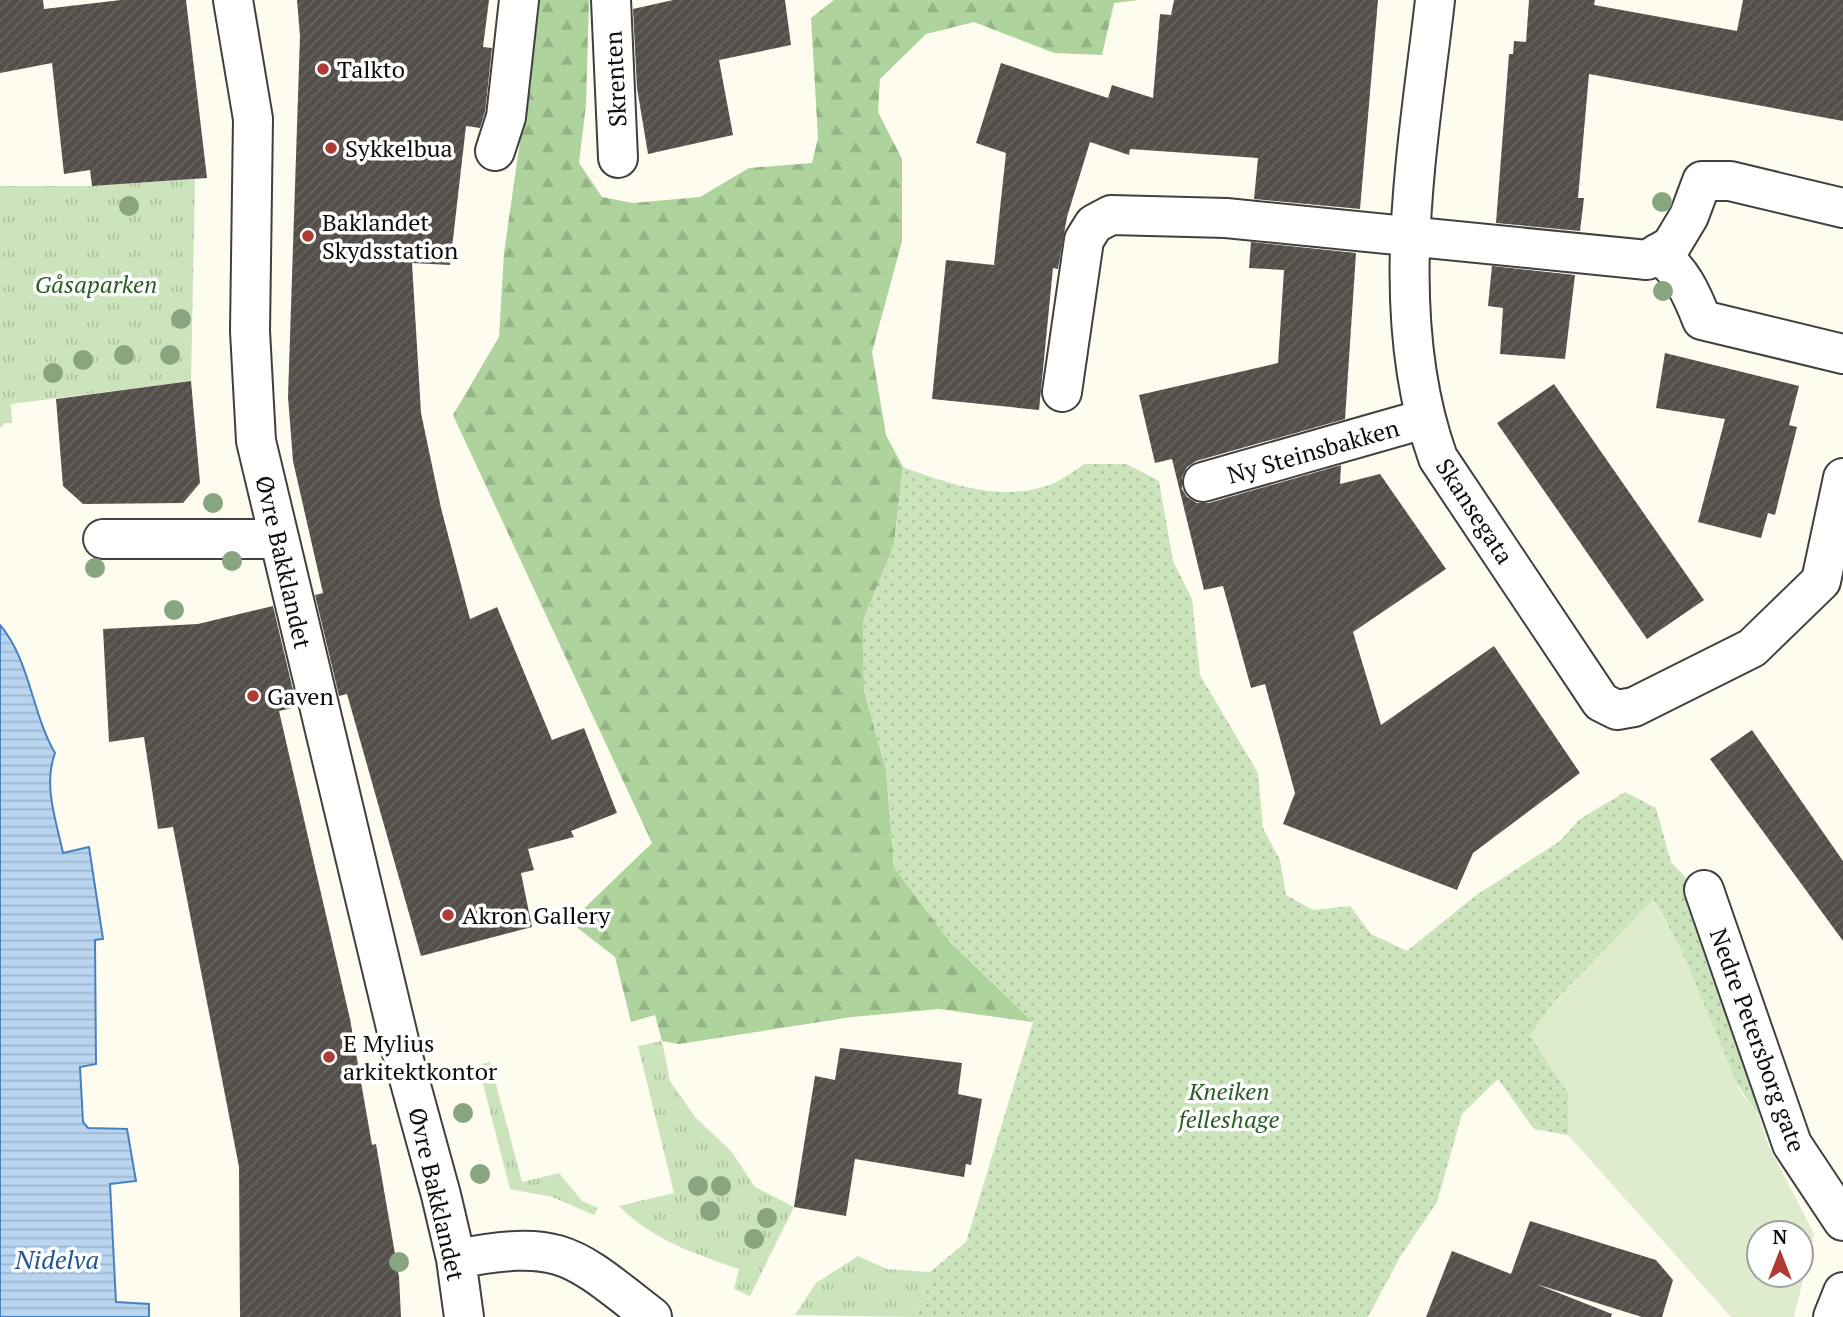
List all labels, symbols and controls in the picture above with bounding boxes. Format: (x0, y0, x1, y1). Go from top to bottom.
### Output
street label: Skrenten (597, 30, 633, 128)
place label: Talkto (337, 53, 405, 85)
marker: Talkto (315, 61, 331, 77)
place label: Sykkelbua (345, 132, 453, 164)
marker: Sykkelbua (323, 140, 339, 156)
place label: Baklandet Skydsstation (322, 206, 458, 266)
marker: Baklandet Skydsstation (300, 228, 316, 244)
park label: Gåsaparken (35, 268, 157, 300)
street label: Ny Steinsbakken (1223, 411, 1403, 491)
street label: Skansegata (1429, 452, 1521, 570)
street label: Øvre Bakklandet (249, 472, 319, 652)
place label: Gaven (267, 680, 334, 712)
marker: Gaven (245, 688, 261, 704)
place label: Akron Gallery (462, 899, 611, 931)
marker: Akron Gallery (440, 907, 456, 923)
street label: Nedre Petersborg gate (1703, 924, 1813, 1156)
place label: E Mylius arkitektkontor (343, 1027, 498, 1087)
marker: E Mylius arkitektkontor (321, 1049, 337, 1065)
park label: Kneiken felleshage (1177, 1075, 1279, 1135)
street label: Øvre Bakklandet (402, 1104, 472, 1284)
north arrow (1745, 1219, 1815, 1289)
text: N (1773, 1224, 1788, 1249)
water label: Nidelva (14, 1242, 99, 1276)

